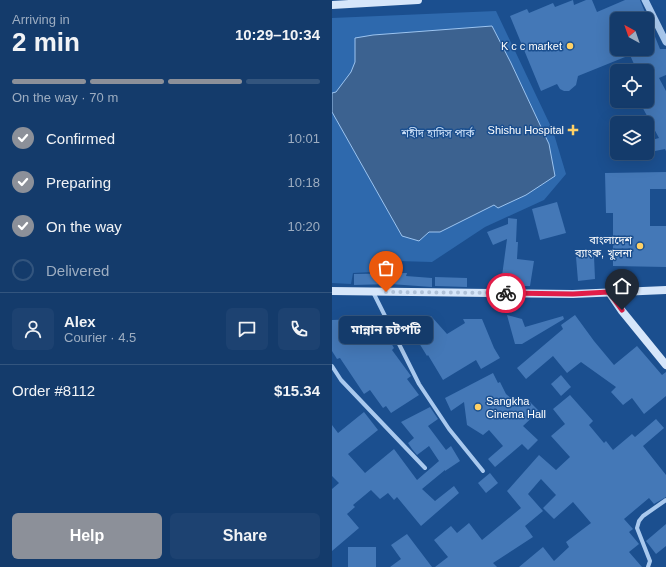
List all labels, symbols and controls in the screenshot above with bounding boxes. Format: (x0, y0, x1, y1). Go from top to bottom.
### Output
text: Arriving in (12, 12, 70, 27)
north arrow (610, 12, 654, 56)
map controls (610, 12, 654, 160)
text: 10:29–10:34 (235, 26, 320, 43)
text: 2 min (12, 27, 80, 57)
place label: K c c market (501, 40, 562, 52)
marker: K c c market (565, 41, 575, 51)
button: locate (610, 64, 654, 108)
text: On the way · 70 m (12, 90, 118, 105)
button: layers (610, 116, 654, 160)
place label: Shishu Hospital (488, 124, 564, 136)
marker: Shishu Hospital (567, 124, 579, 136)
park label: শহীদ হাদিস পার্ক (401, 126, 475, 139)
icon: check (12, 127, 34, 149)
text: Confirmed (46, 130, 115, 147)
text: 10:01 (287, 131, 320, 146)
icon: check (12, 171, 34, 193)
text: Preparing (46, 174, 111, 191)
text: 10:18 (287, 175, 320, 190)
icon: check (12, 215, 34, 237)
text: On the way (46, 218, 122, 235)
text: 10:20 (287, 219, 320, 234)
place label: বাংলাদেশ ব্যাংক, খুলনা (574, 234, 633, 260)
marker: বাংলাদেশ ব্যাংক, খুলনা (635, 241, 645, 251)
pin (369, 251, 403, 292)
icon: bag (375, 257, 397, 279)
text: Delivered (46, 262, 109, 279)
pin (605, 269, 639, 310)
courier (486, 273, 526, 313)
icon: home (611, 275, 633, 297)
icon: bike (495, 282, 517, 304)
button: person (12, 308, 54, 350)
button: chat (226, 308, 268, 350)
button: phone (278, 308, 320, 350)
text: Alex (64, 313, 96, 330)
callout: মান্নান চটপটি (339, 316, 433, 344)
text: মান্নান চটপটি (351, 322, 421, 337)
text: Courier · 4.5 (64, 330, 136, 345)
text: Order #8112 (12, 382, 95, 399)
text: $15.34 (274, 382, 320, 399)
place label: Sangkha Cinema Hall (486, 395, 546, 420)
marker: Sangkha Cinema Hall (473, 402, 483, 412)
button: Help (12, 513, 162, 559)
button: Share (170, 513, 320, 559)

